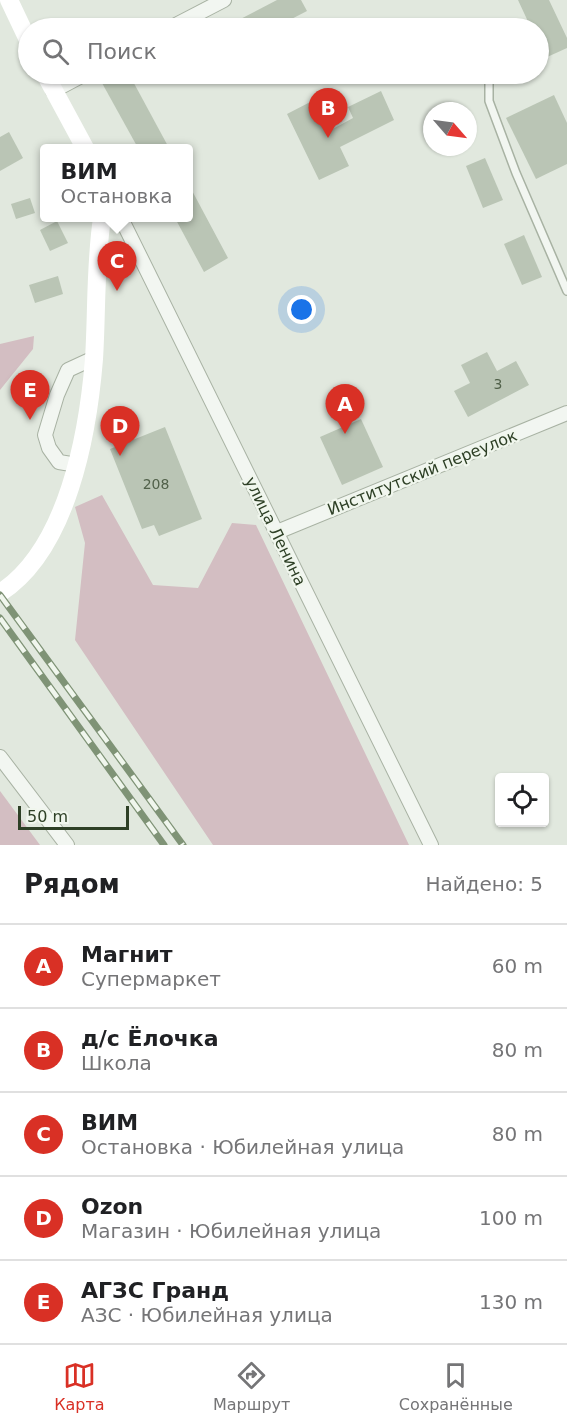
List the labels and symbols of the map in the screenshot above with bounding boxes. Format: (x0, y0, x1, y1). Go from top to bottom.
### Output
pin: B (308, 88, 348, 138)
north arrow (423, 102, 477, 156)
pin: C (98, 242, 136, 291)
your location (287, 295, 316, 324)
pin: E (10, 370, 50, 420)
house number: 3 (494, 376, 502, 392)
pin: A (326, 384, 364, 434)
pin: D (100, 406, 140, 456)
street label: Институтский переулок (325, 426, 520, 519)
street label: улица Ленина (241, 474, 310, 589)
house number: 208 (143, 476, 169, 492)
scale bar (18, 803, 129, 830)

